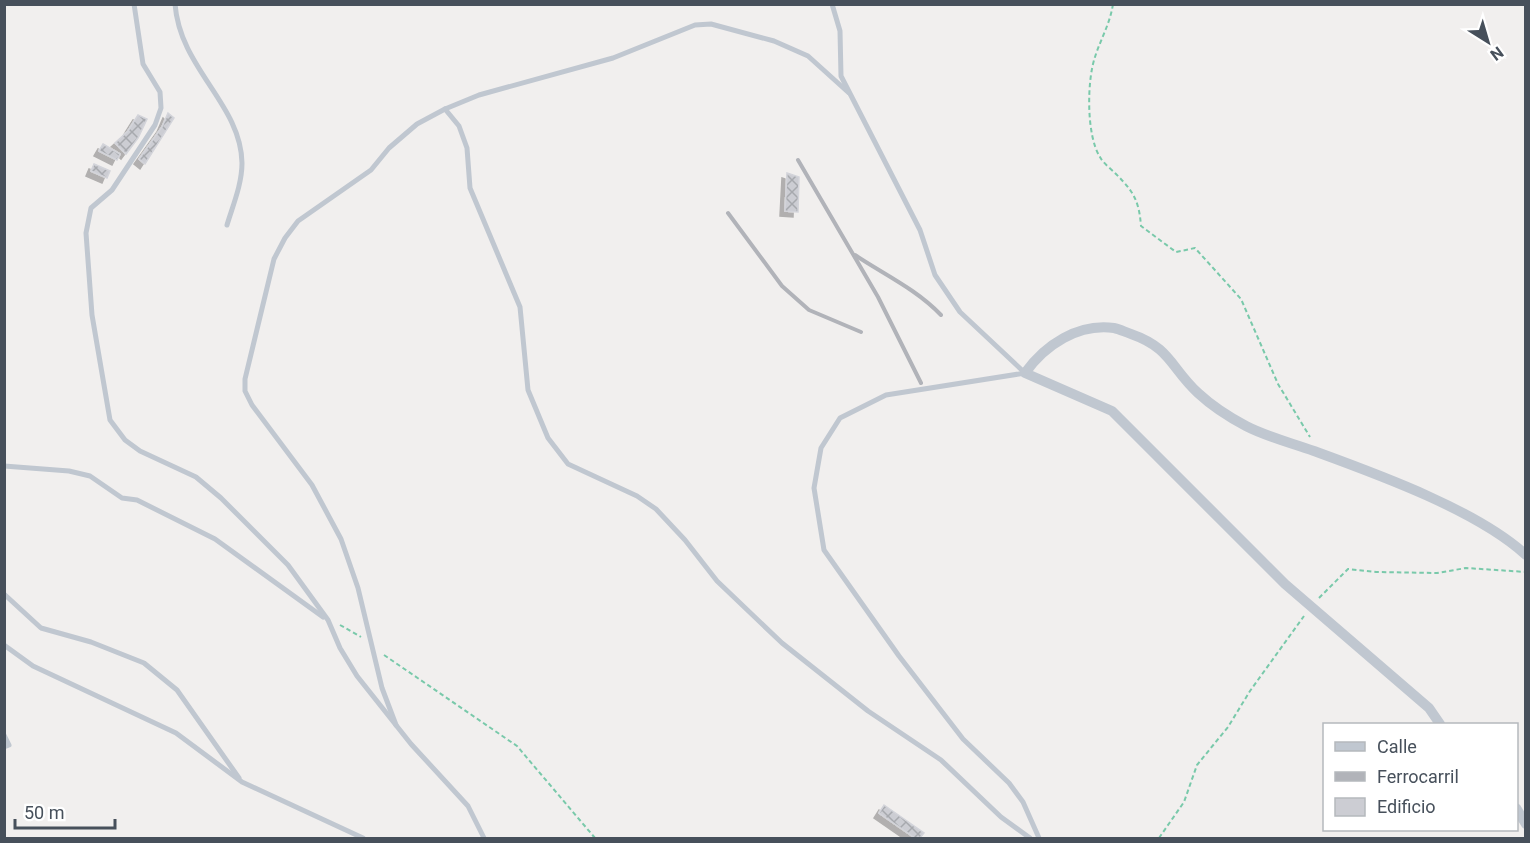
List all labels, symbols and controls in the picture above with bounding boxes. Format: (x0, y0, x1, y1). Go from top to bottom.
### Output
north arrow (1458, 12, 1518, 72)
text: N (1486, 43, 1507, 65)
legend (1323, 723, 1518, 831)
text: Calle (1377, 736, 1417, 757)
text: Ferrocarril (1377, 766, 1459, 787)
scale bar (15, 792, 116, 830)
text: Edificio (1377, 796, 1436, 817)
text: 50 m (24, 802, 64, 823)

